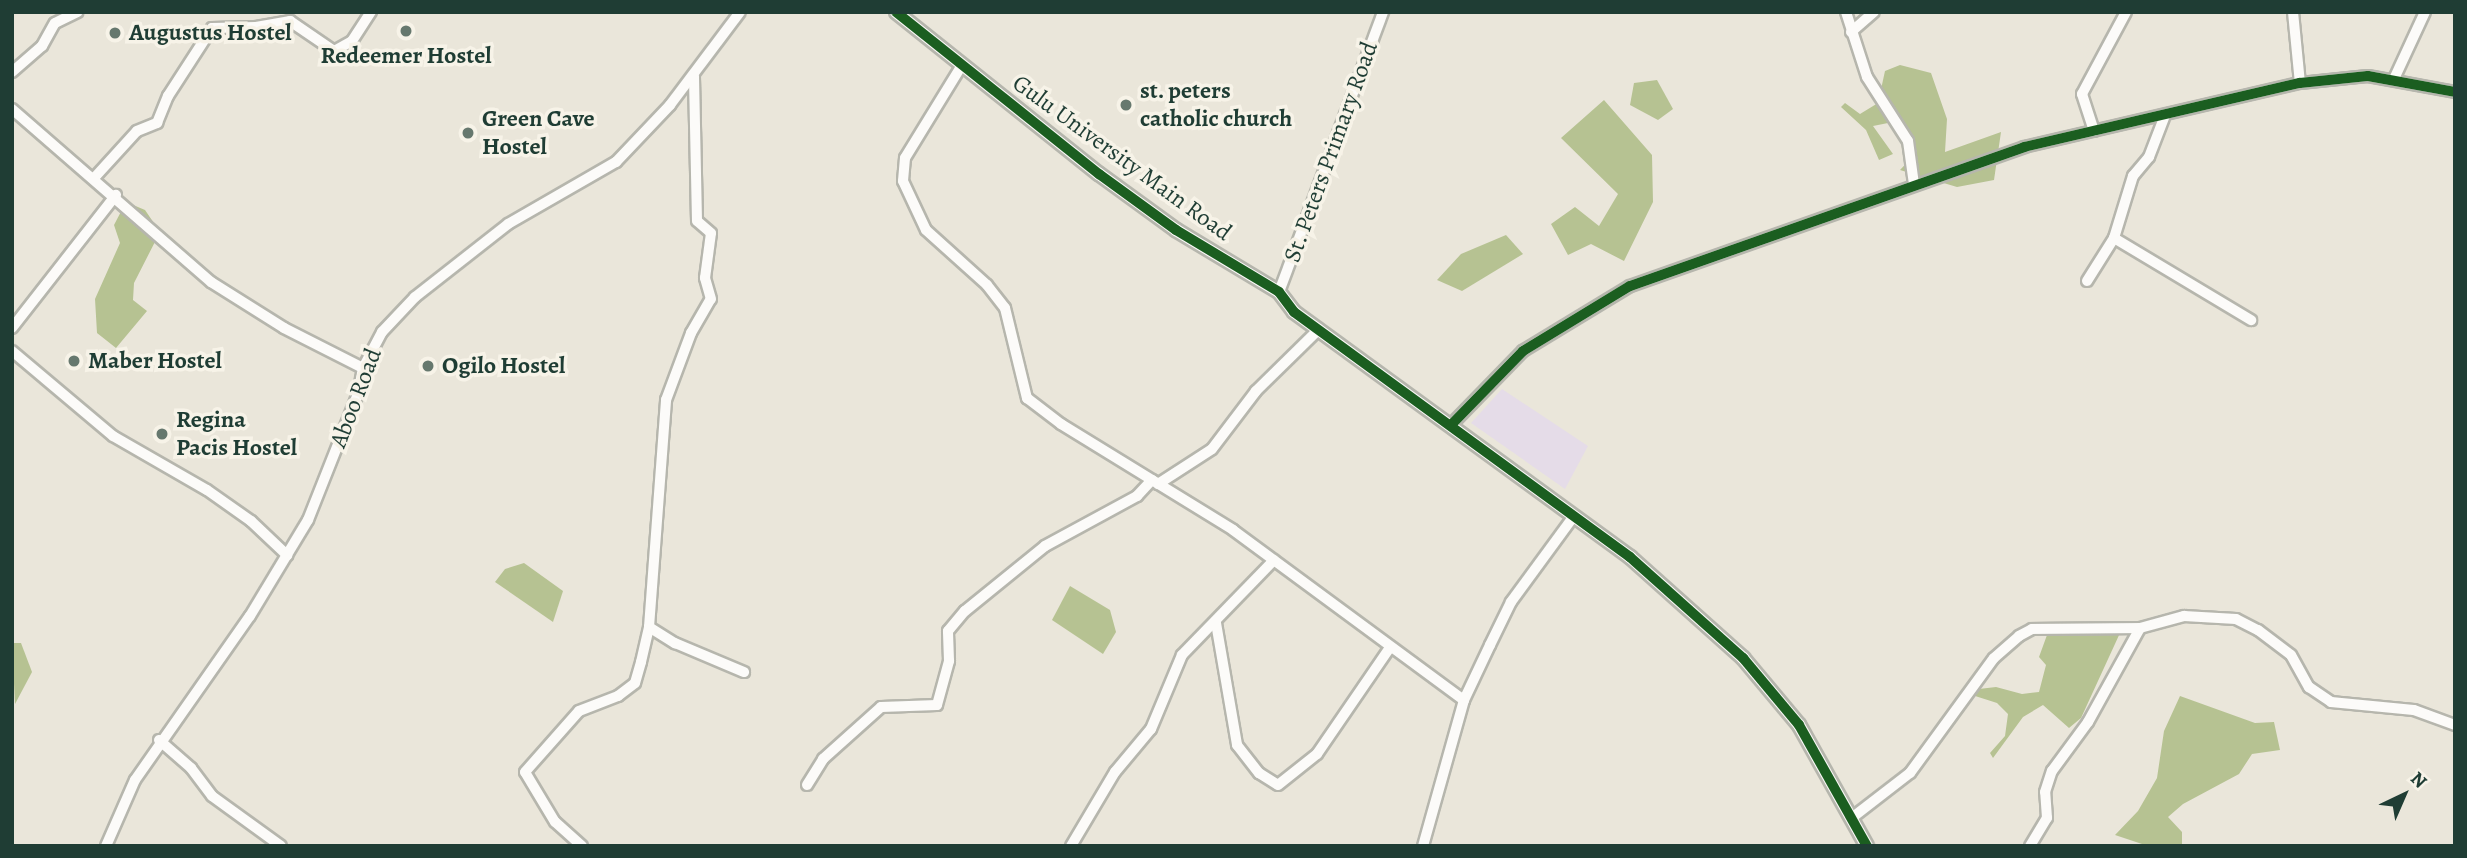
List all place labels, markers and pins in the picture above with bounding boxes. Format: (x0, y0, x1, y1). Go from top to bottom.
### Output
place label: Augustus Hostel (129, 19, 292, 47)
marker: Redeemer Hostel (398, 23, 414, 39)
marker: Augustus Hostel (107, 25, 123, 41)
place label: Redeemer Hostel (321, 42, 491, 70)
place label: st. peters catholic church (1140, 77, 1292, 133)
marker: st. peters catholic church (1118, 97, 1134, 113)
place label: Green Cave Hostel (482, 105, 595, 161)
marker: Green Cave Hostel (460, 125, 476, 141)
place label: Maber Hostel (88, 347, 222, 375)
place label: Ogilo Hostel (442, 352, 565, 380)
marker: Maber Hostel (66, 353, 82, 369)
marker: Ogilo Hostel (420, 358, 436, 374)
place label: Regina Pacis Hostel (176, 406, 297, 462)
marker: Regina Pacis Hostel (154, 426, 170, 442)

